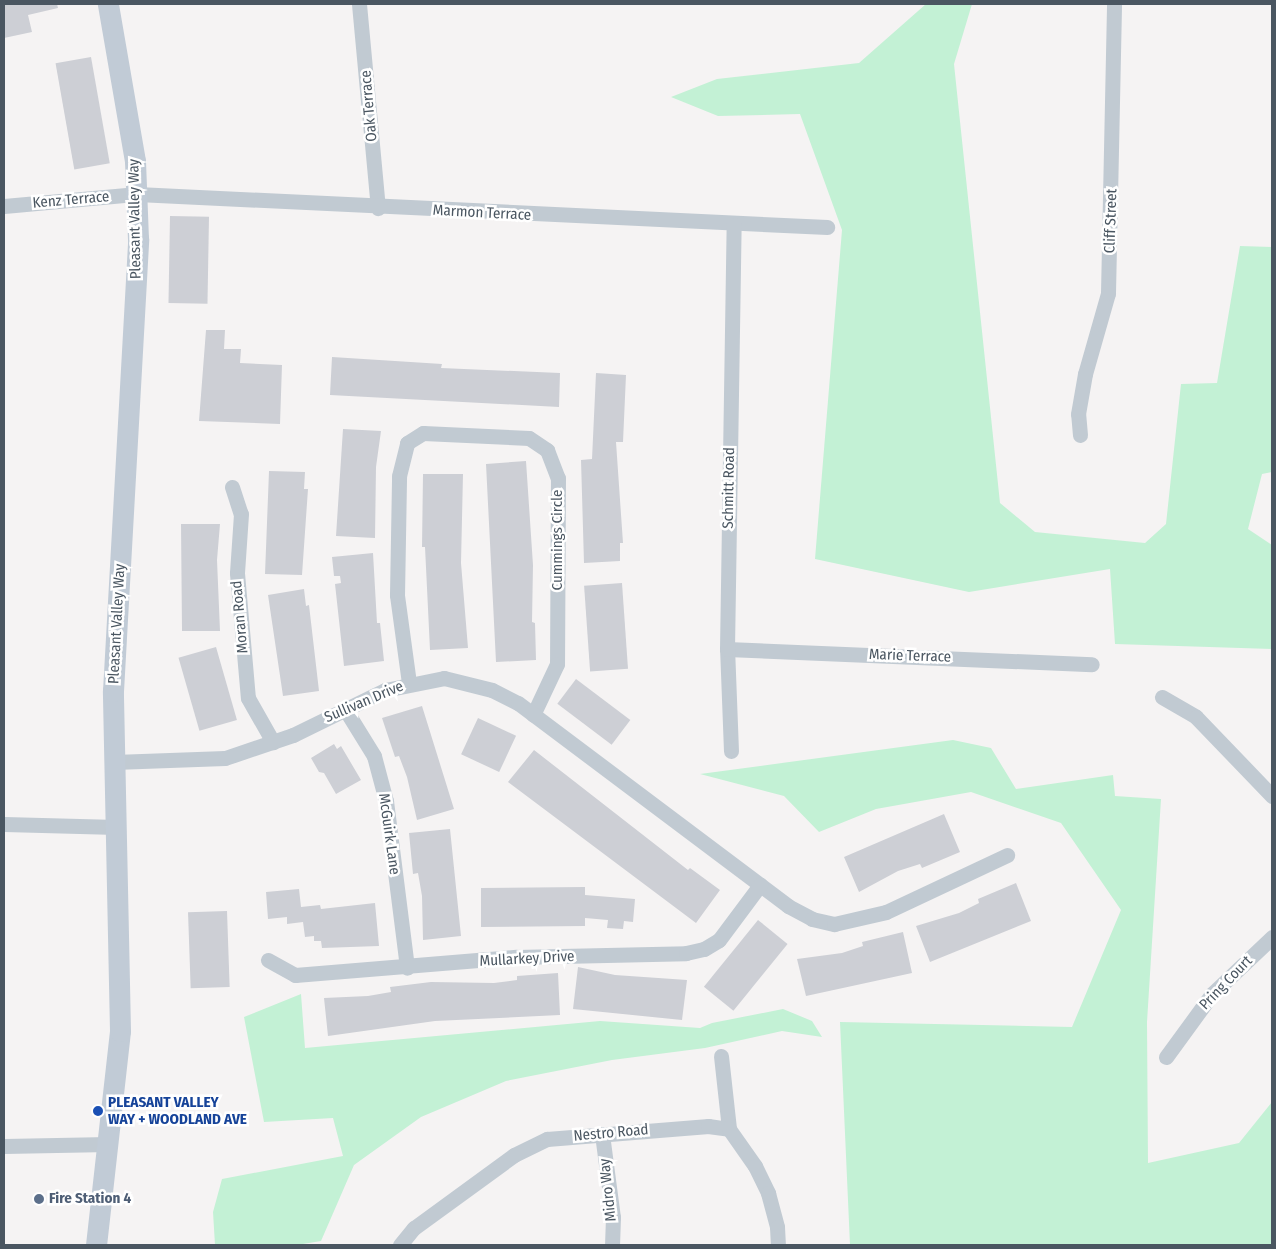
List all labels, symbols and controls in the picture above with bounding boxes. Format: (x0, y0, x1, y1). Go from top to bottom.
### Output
street label: Oak Terrace (357, 70, 381, 142)
street label: Pleasant Valley Way (125, 159, 145, 279)
street label: Kenz Terrace (32, 188, 110, 212)
street label: Cliff Street (1101, 188, 1121, 254)
street label: Marmon Terrace (432, 201, 532, 225)
street label: Schmitt Road (719, 447, 739, 529)
street label: Cummings Circle (549, 490, 567, 590)
street label: Pleasant Valley Way (105, 563, 129, 685)
street label: Moran Road (228, 580, 252, 654)
street label: Marie Terrace (869, 646, 951, 666)
street label: Sullivan Drive (322, 677, 406, 727)
street label: McGuirk Lane (374, 792, 404, 876)
street label: Mullarkey Drive (479, 948, 575, 970)
street label: Pring Court (1196, 952, 1256, 1014)
place label: PLEASANT VALLEY WAY + WOODLAND AVE (108, 1093, 247, 1128)
marker: PLEASANT VALLEY WAY + WOODLAND AVE (92, 1105, 104, 1117)
street label: Nestro Road (573, 1121, 649, 1145)
street label: Midro Way (596, 1158, 620, 1222)
place label: Fire Station 4 (49, 1190, 131, 1208)
marker: Fire Station 4 (33, 1193, 45, 1205)

